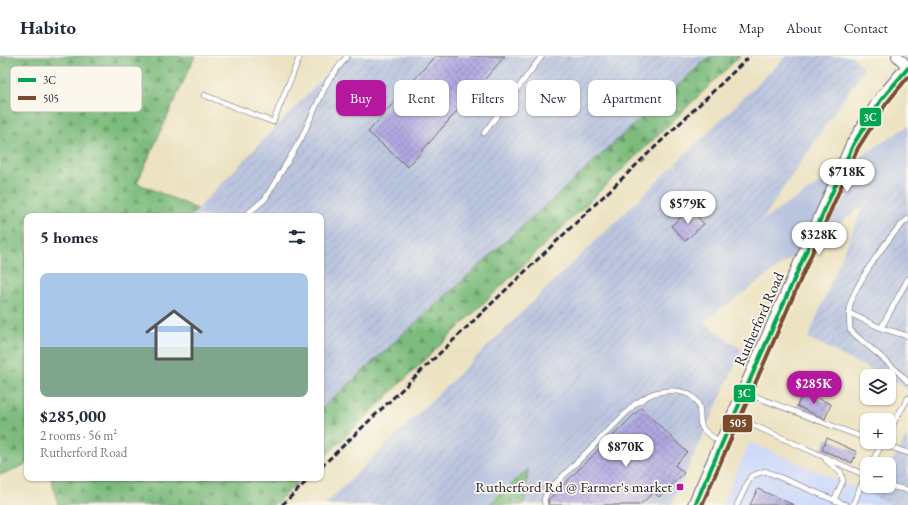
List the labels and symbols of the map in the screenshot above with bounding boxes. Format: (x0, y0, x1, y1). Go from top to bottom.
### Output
legend (10, 66, 142, 112)
text: 3C (43, 73, 56, 87)
text: 505 (43, 91, 59, 105)
line badge: 3C (859, 107, 882, 127)
text: 3C (863, 110, 877, 124)
pin: $718K (819, 159, 875, 193)
pin: $579K (660, 191, 716, 225)
pin: $328K (791, 222, 847, 256)
street label: Rutherford Road (729, 269, 788, 369)
pin: $285K (786, 371, 842, 405)
line badge: 3C (733, 384, 756, 403)
text: 3C (737, 386, 751, 400)
line badge: 505 (722, 414, 753, 433)
text: 505 (729, 416, 747, 430)
pin: $870K (598, 434, 654, 468)
place label: Rutherford Rd @ Farmer's market (475, 477, 672, 496)
marker: Rutherford Rd @ Farmer's market (675, 482, 685, 492)

